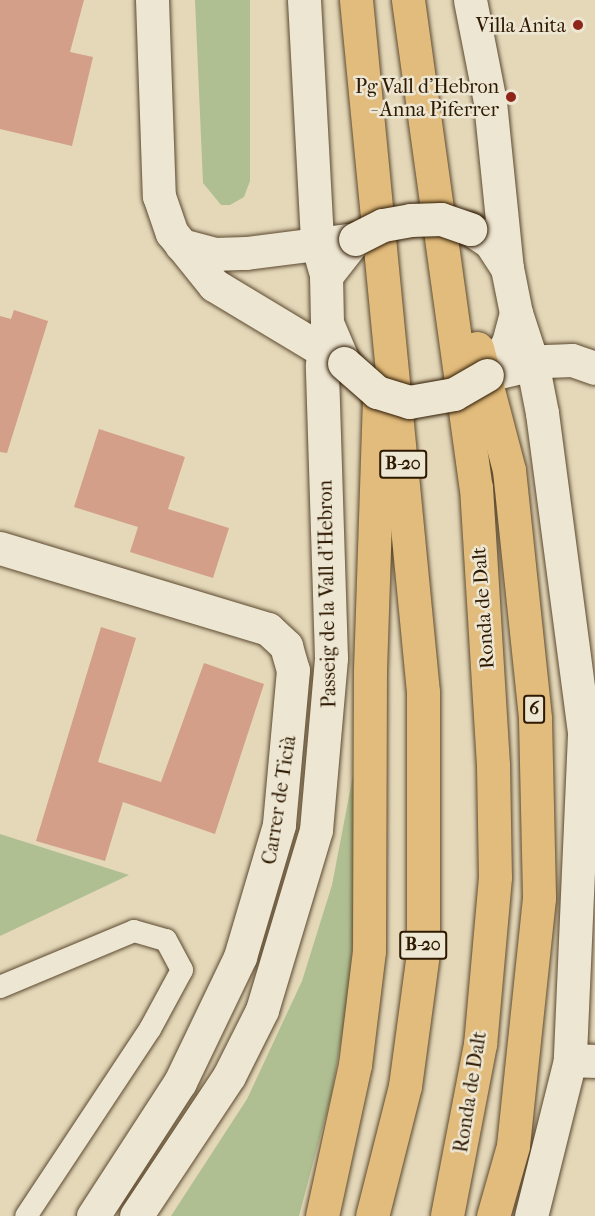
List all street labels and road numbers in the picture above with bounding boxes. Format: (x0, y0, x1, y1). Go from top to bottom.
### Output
road number: B-20 (379, 449, 427, 479)
street label: Passeig de la Vall d'Hebron (313, 480, 341, 708)
street label: Ronda de Dalt (467, 546, 499, 670)
road number: 6 (522, 694, 546, 724)
street label: Carrer de Ticià (257, 734, 301, 866)
road number: B-20 (399, 930, 447, 960)
street label: Ronda de Dalt (449, 1030, 491, 1154)

